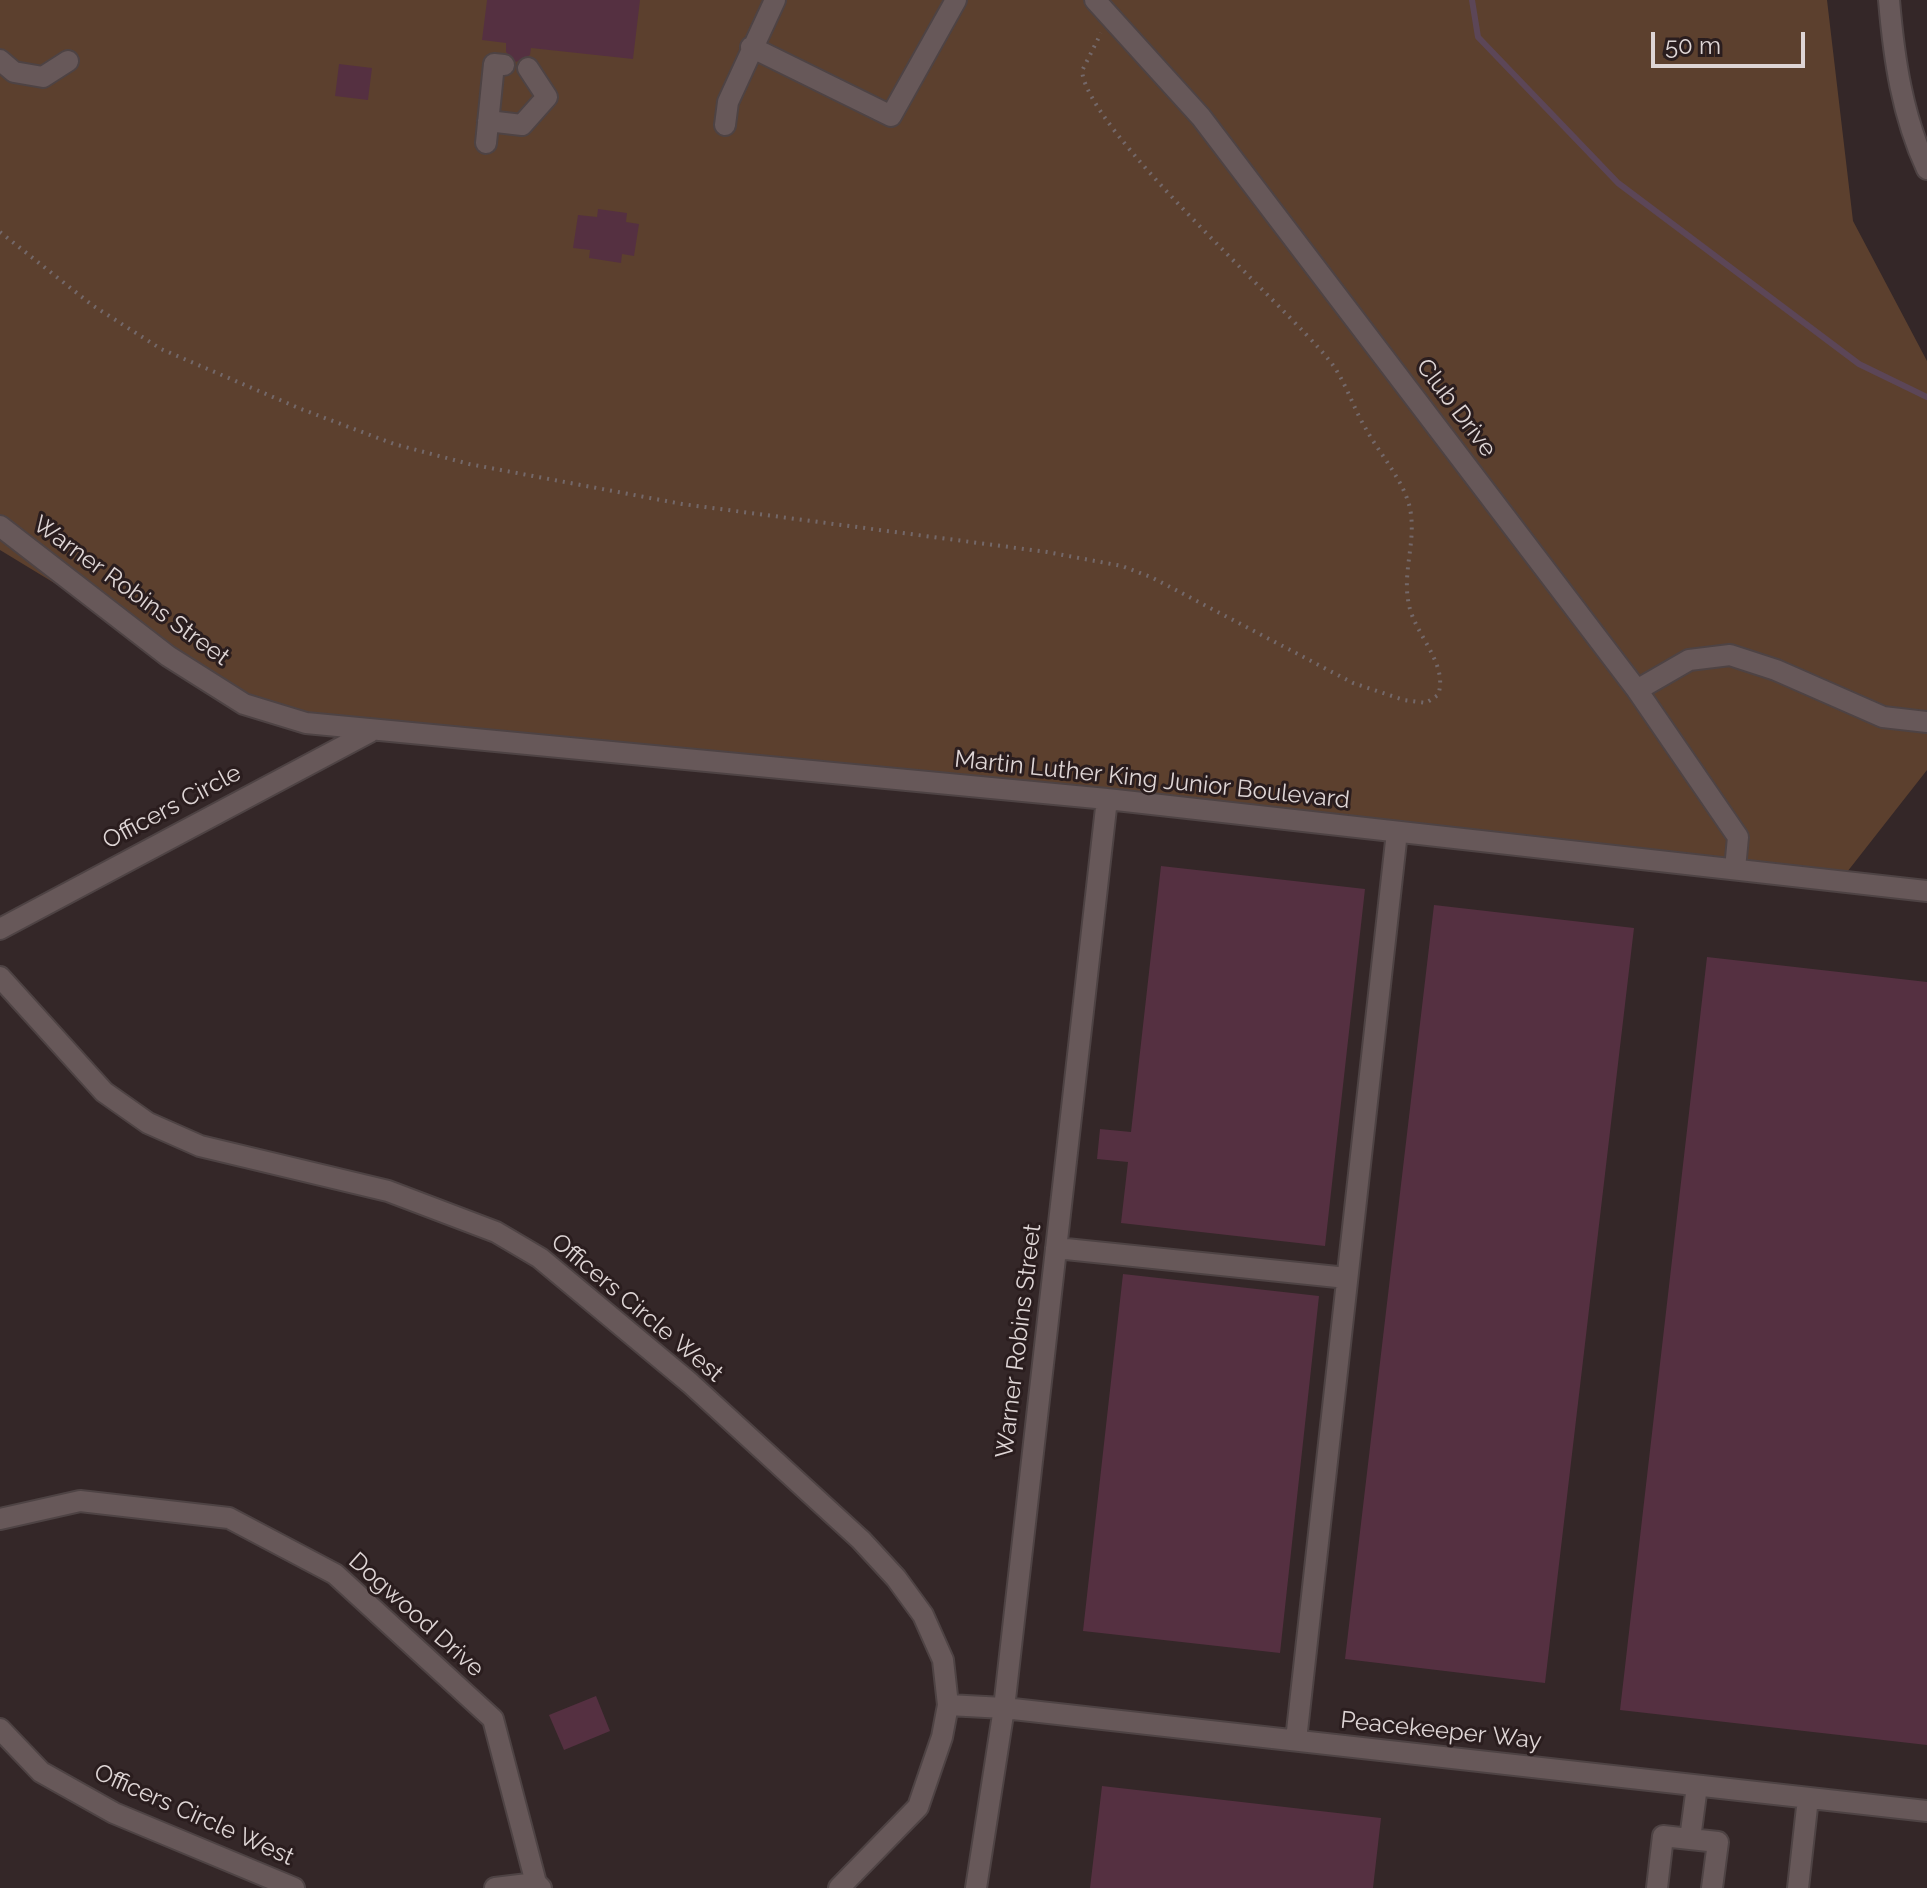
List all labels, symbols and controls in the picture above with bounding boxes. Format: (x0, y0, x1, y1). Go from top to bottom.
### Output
scale bar (1655, 16, 1809, 66)
text: 50 m (1665, 31, 1721, 60)
street label: Club Drive (1410, 353, 1502, 463)
street label: Warner Robins Street (27, 510, 235, 672)
street label: Martin Luther King Junior Boulevard (953, 745, 1351, 815)
street label: Officers Circle (98, 759, 246, 855)
street label: Warner Robins Street (990, 1222, 1048, 1460)
street label: Officers Circle West (545, 1228, 729, 1388)
street label: Dogwood Drive (342, 1547, 490, 1683)
street label: Peacekeeper Way (1339, 1706, 1543, 1756)
street label: Officers Circle West (90, 1758, 298, 1872)

